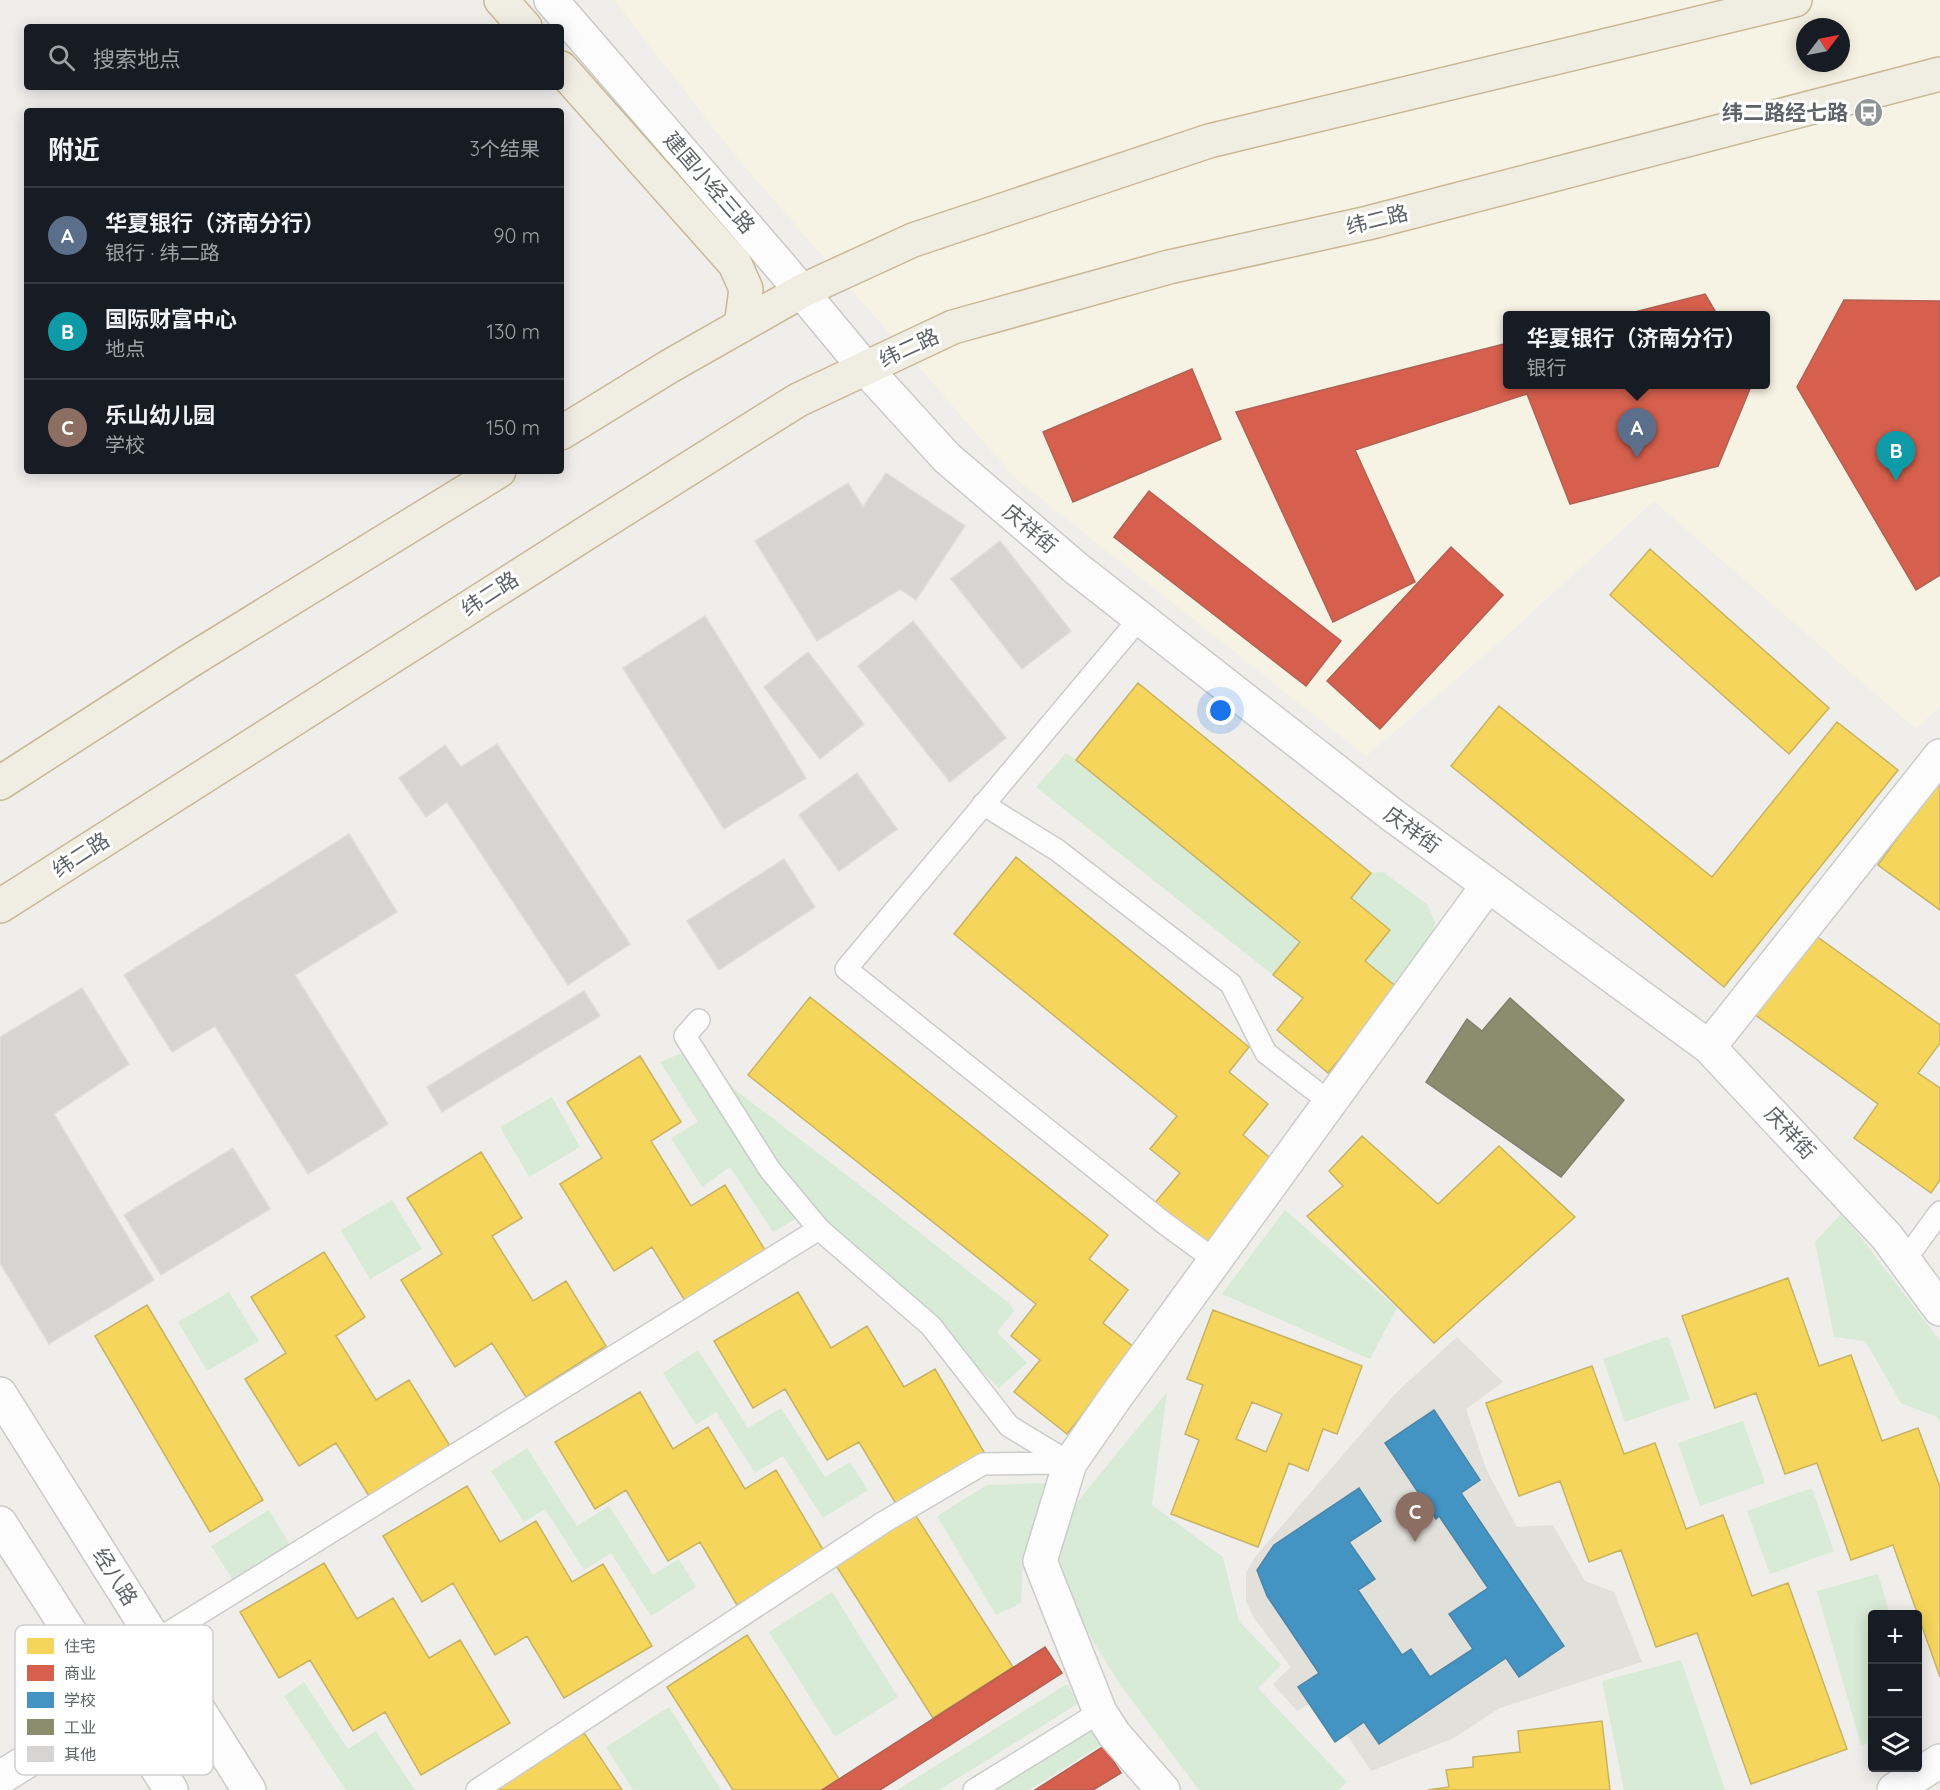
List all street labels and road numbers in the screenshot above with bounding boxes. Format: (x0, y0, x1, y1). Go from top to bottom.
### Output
street label: 建国小经三路 (659, 126, 761, 238)
street label: 纬二路 (1343, 199, 1410, 239)
street label: 纬二路 (875, 322, 943, 372)
street label: 庆祥街 (998, 498, 1063, 558)
street label: 纬二路 (456, 565, 523, 621)
street label: 庆祥街 (1379, 800, 1446, 858)
street label: 纬二路 (47, 826, 114, 882)
street label: 庆祥街 (1760, 1100, 1822, 1164)
street label: 经八路 (88, 1543, 144, 1610)

